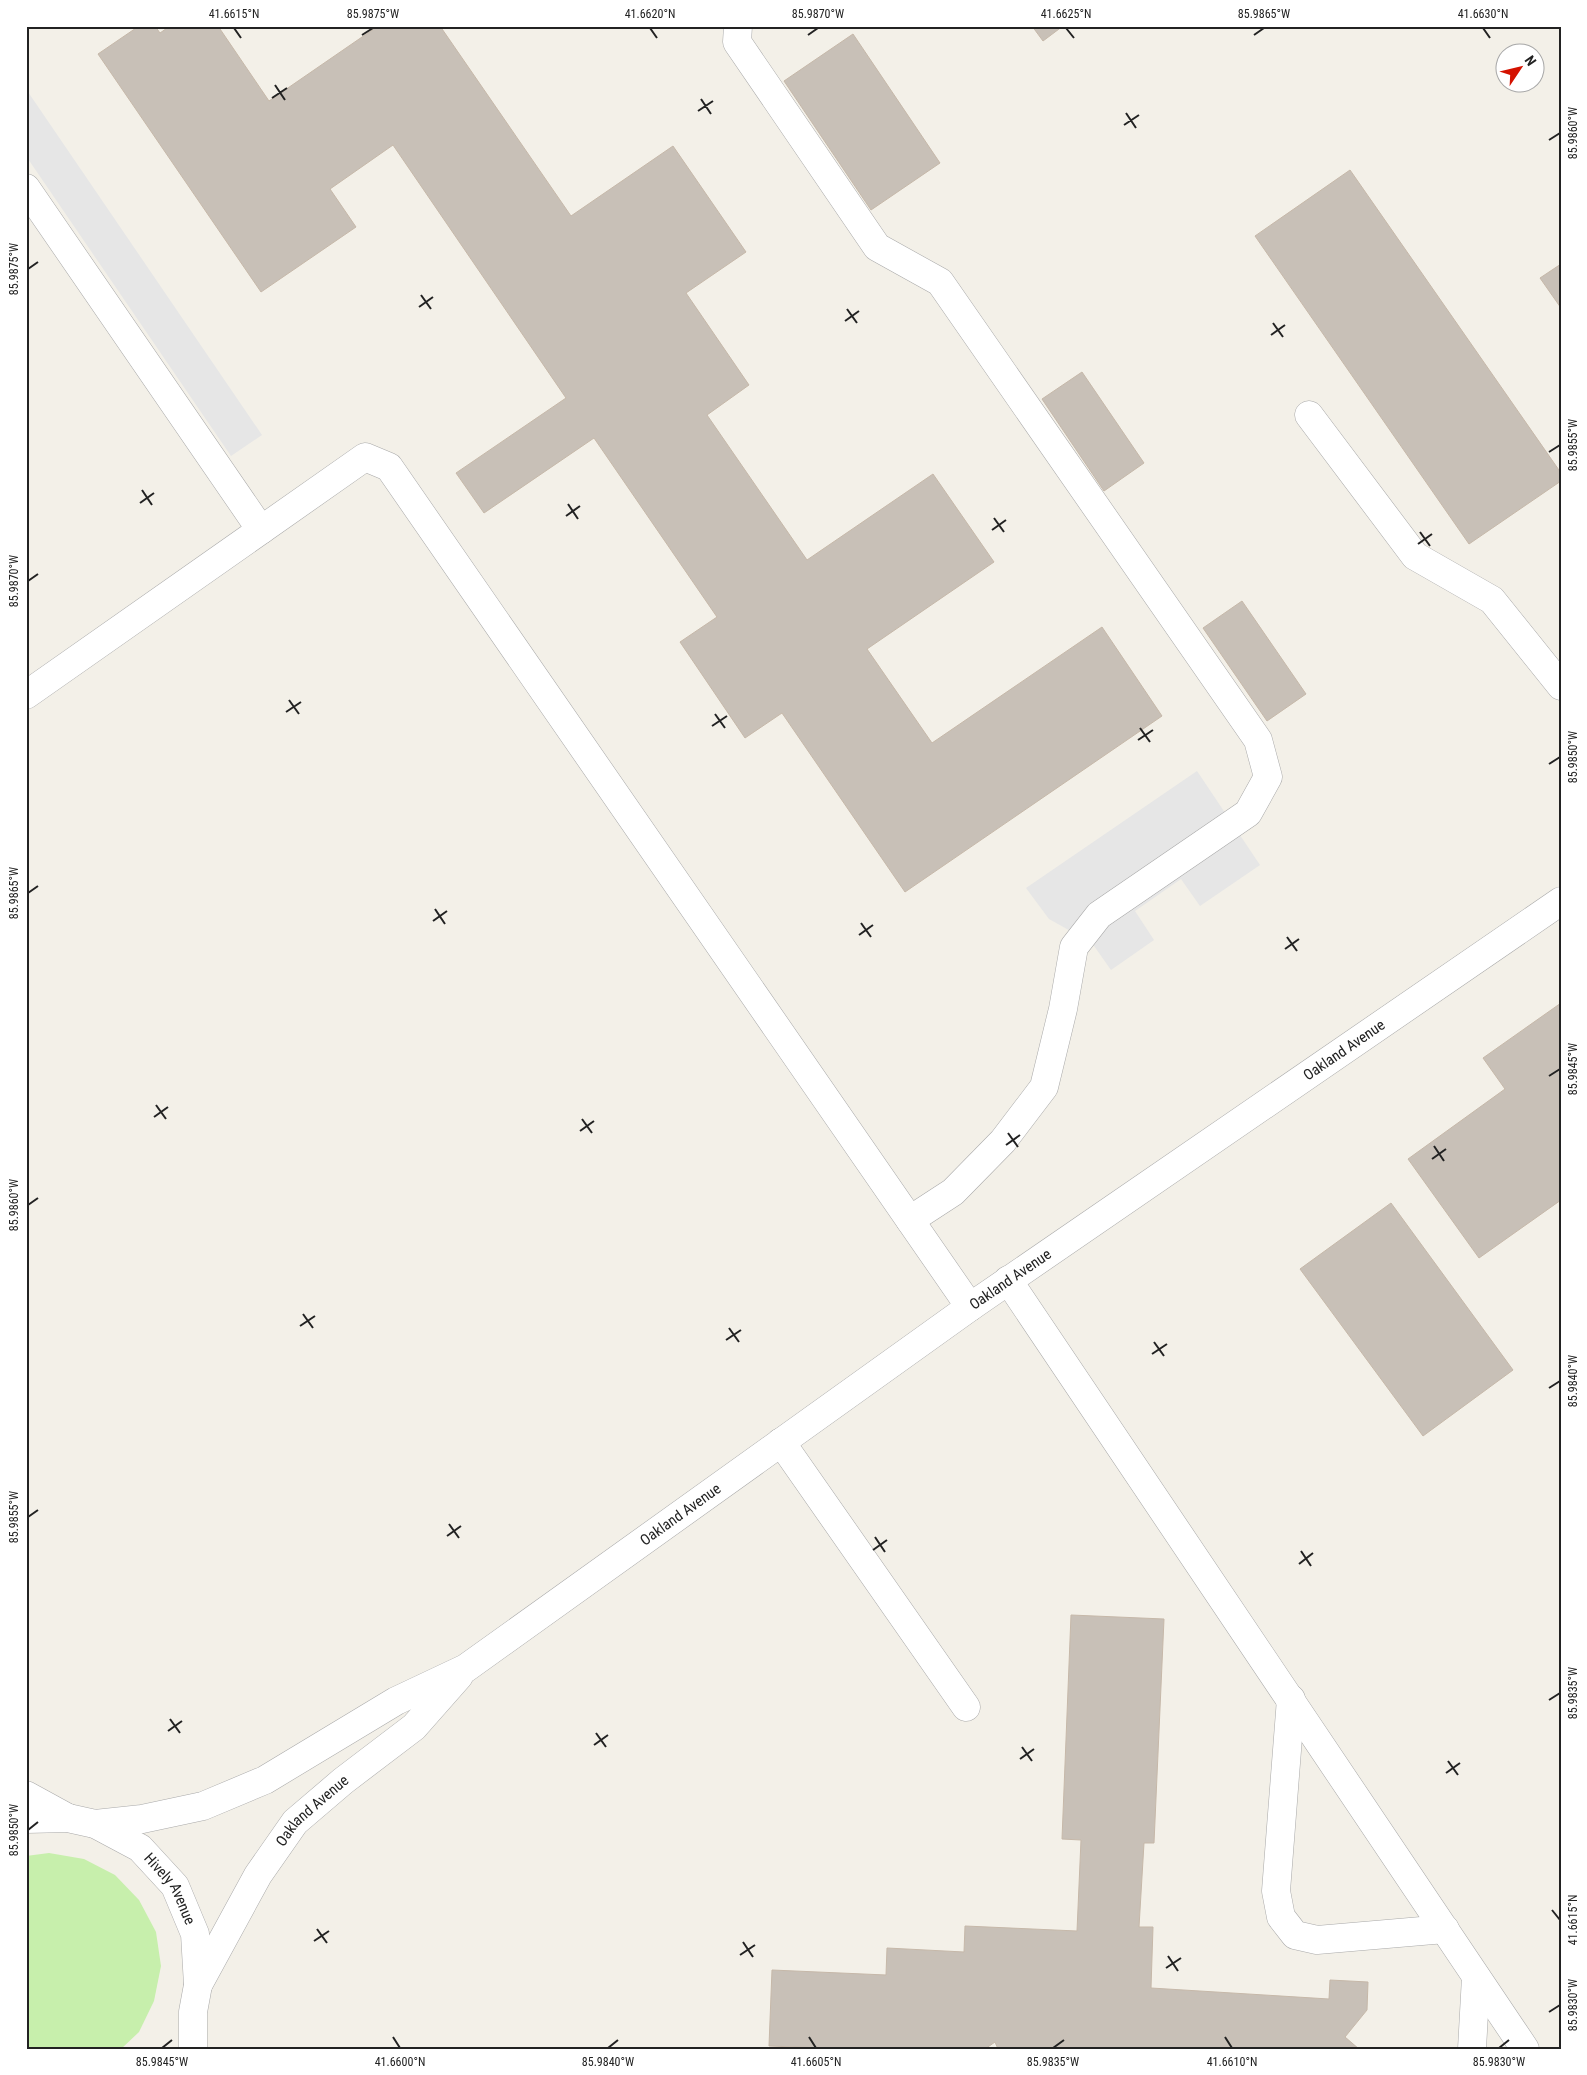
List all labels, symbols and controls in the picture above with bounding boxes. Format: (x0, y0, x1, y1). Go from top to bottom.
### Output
text: 41.6615°N (209, 7, 259, 21)
text: 85.9875°W (347, 7, 399, 21)
text: 41.6620°N (625, 7, 675, 21)
text: 85.9870°W (792, 7, 844, 21)
text: 41.6625°N (1041, 7, 1091, 21)
text: 85.9865°W (1238, 7, 1290, 21)
text: 41.6630°N (1458, 7, 1508, 21)
north arrow (1494, 42, 1544, 92)
text: N (1522, 52, 1540, 69)
text: 85.9860°W (1566, 107, 1580, 159)
text: 85.9875°W (7, 243, 21, 295)
text: 85.9855°W (1566, 419, 1580, 471)
text: 85.9870°W (7, 555, 21, 607)
text: 85.9850°W (1566, 731, 1580, 783)
text: 85.9865°W (7, 867, 21, 919)
street label: Oakland Avenue (1300, 1016, 1388, 1084)
text: 85.9845°W (1566, 1043, 1580, 1095)
text: 85.9860°W (7, 1179, 21, 1231)
street label: Oakland Avenue (966, 1245, 1054, 1314)
text: 85.9840°W (1566, 1355, 1580, 1407)
street label: Oakland Avenue (637, 1479, 724, 1549)
text: 85.9855°W (7, 1491, 21, 1543)
text: 85.9835°W (1566, 1667, 1580, 1719)
street label: Oakland Avenue (272, 1771, 352, 1850)
text: 85.9850°W (7, 1804, 21, 1856)
street label: Hively Avenue (140, 1849, 199, 1927)
text: 41.6615°N (1566, 1895, 1580, 1945)
text: 85.9830°W (1566, 1979, 1580, 2031)
text: 85.9845°W (136, 2055, 188, 2069)
text: 41.6600°N (375, 2055, 425, 2069)
text: 85.9840°W (582, 2055, 634, 2069)
text: 41.6605°N (791, 2055, 841, 2069)
text: 85.9835°W (1027, 2055, 1079, 2069)
text: 41.6610°N (1207, 2055, 1257, 2069)
text: 85.9830°W (1473, 2055, 1525, 2069)

